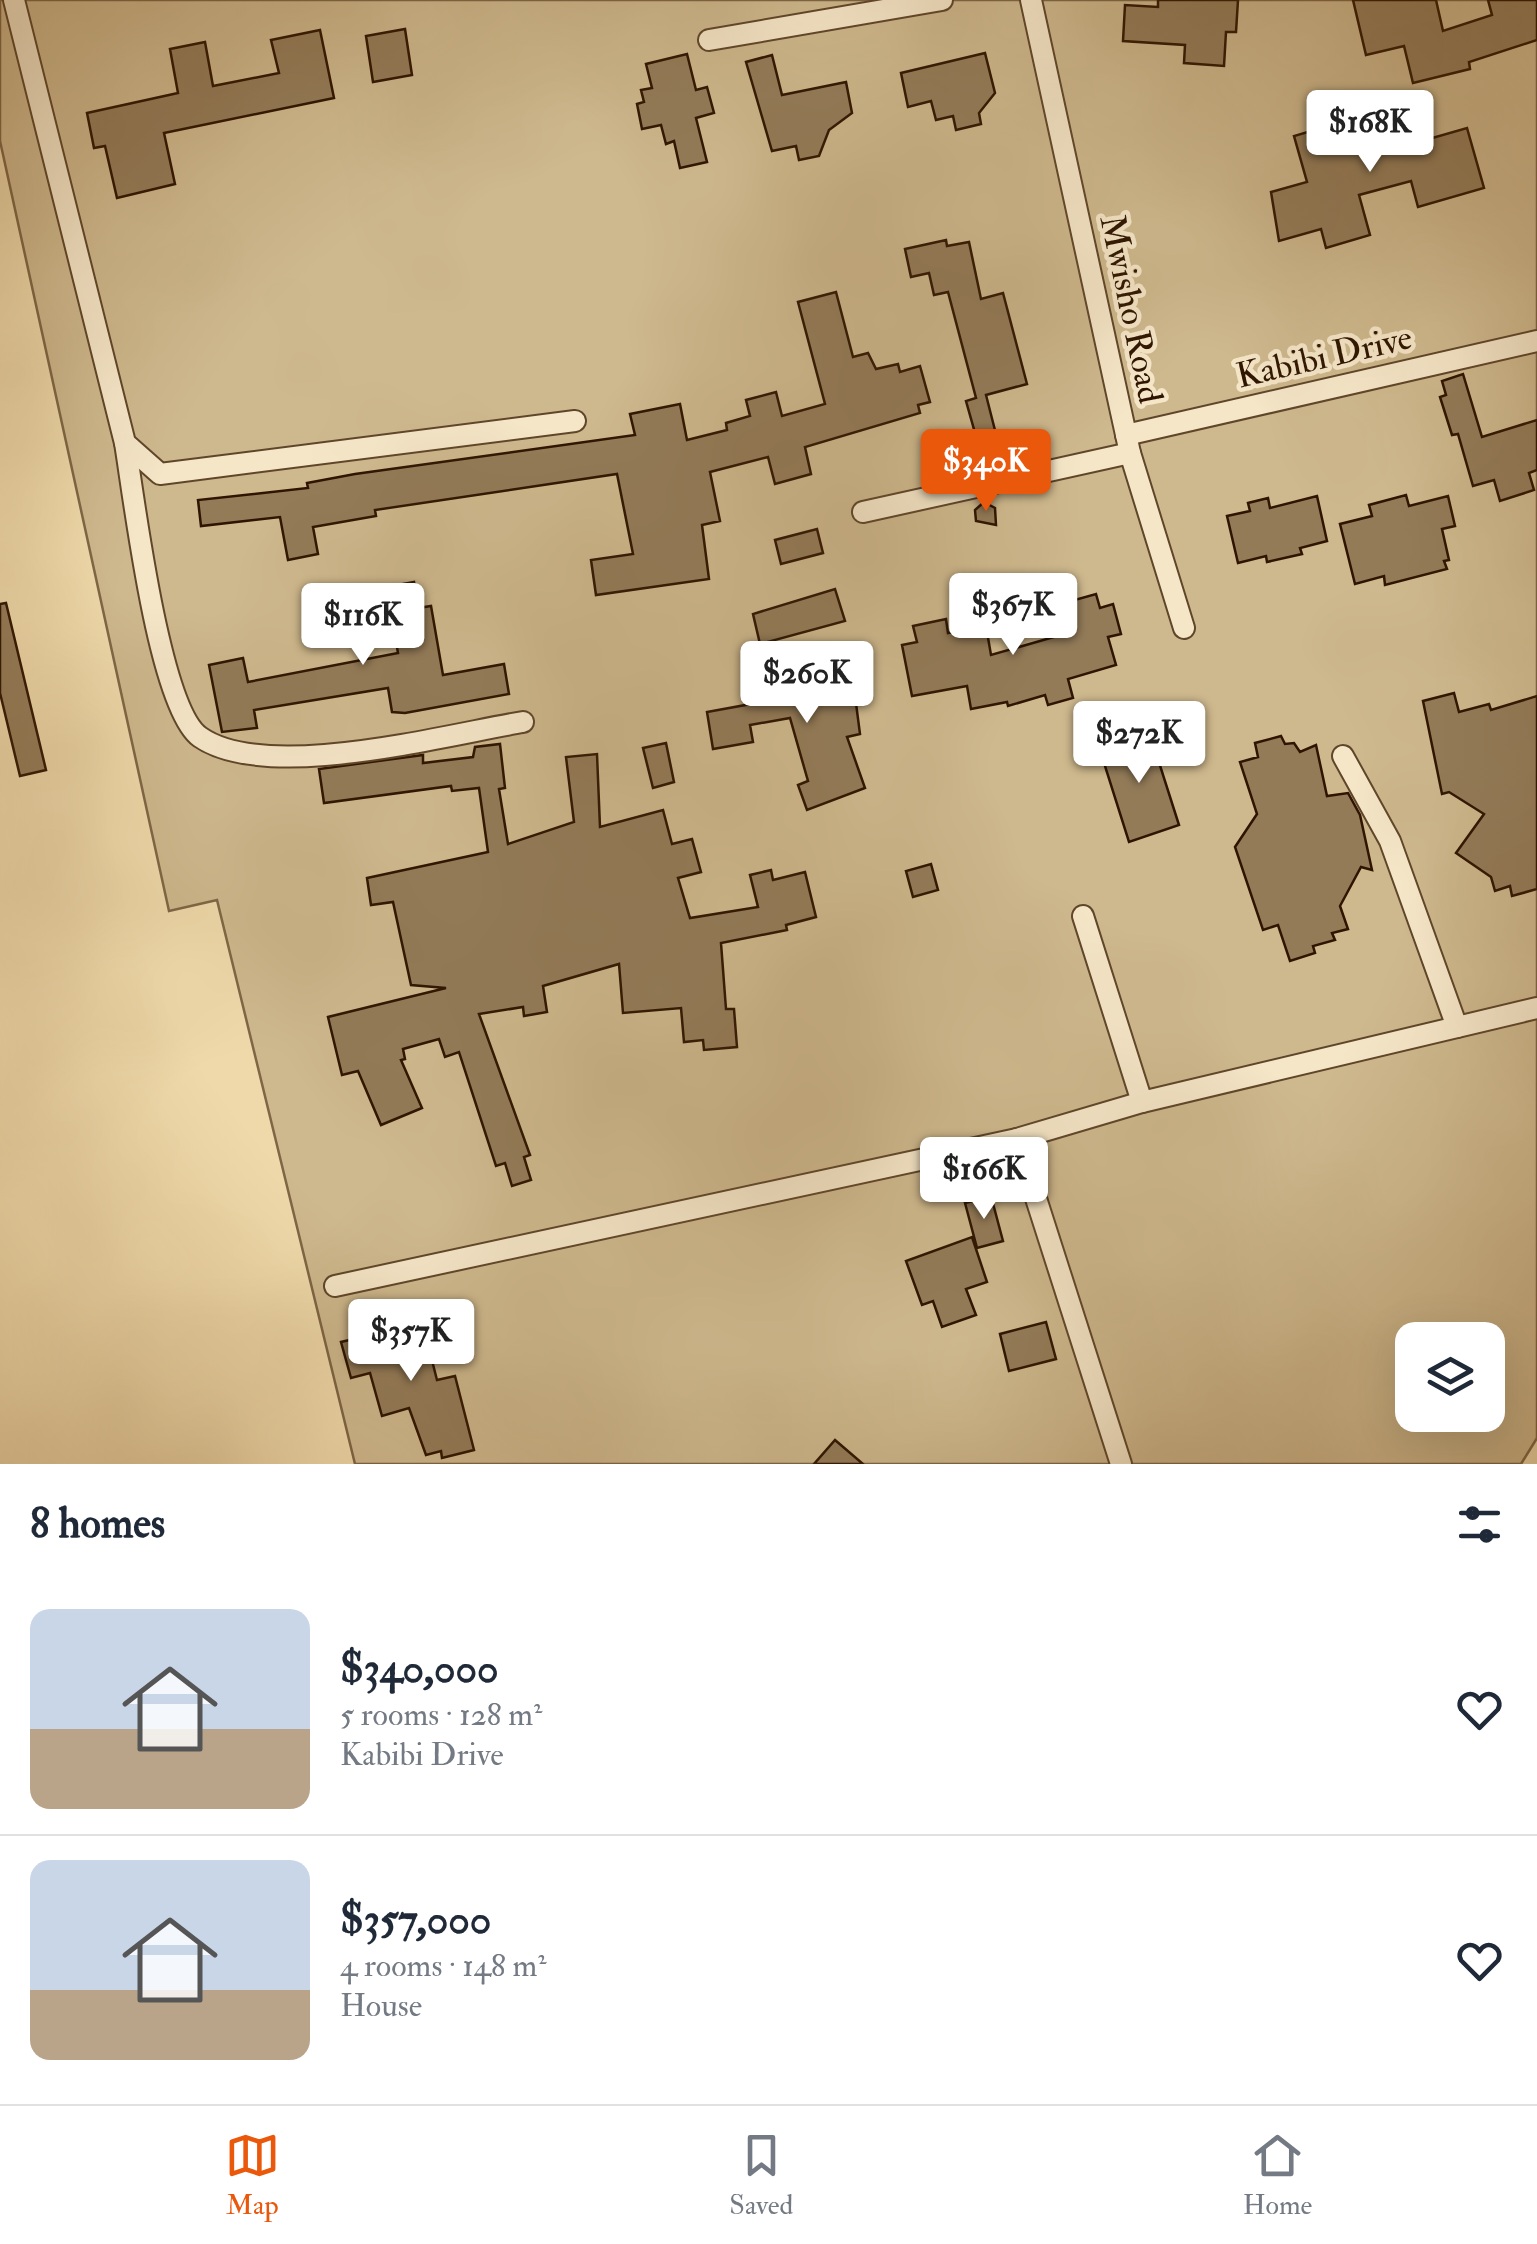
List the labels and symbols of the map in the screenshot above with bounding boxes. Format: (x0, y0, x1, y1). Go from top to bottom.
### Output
pin: $168K (1300, 90, 1440, 175)
street label: Mwisho Road (1090, 211, 1172, 407)
street label: Kabibi Drive (1232, 315, 1416, 399)
pin: $340K (916, 429, 1056, 514)
pin: $367K (943, 573, 1083, 658)
pin: $116K (293, 583, 433, 668)
pin: $260K (737, 641, 877, 726)
pin: $272K (1069, 701, 1209, 786)
pin: $166K (914, 1137, 1054, 1222)
pin: $357K (341, 1299, 481, 1384)

